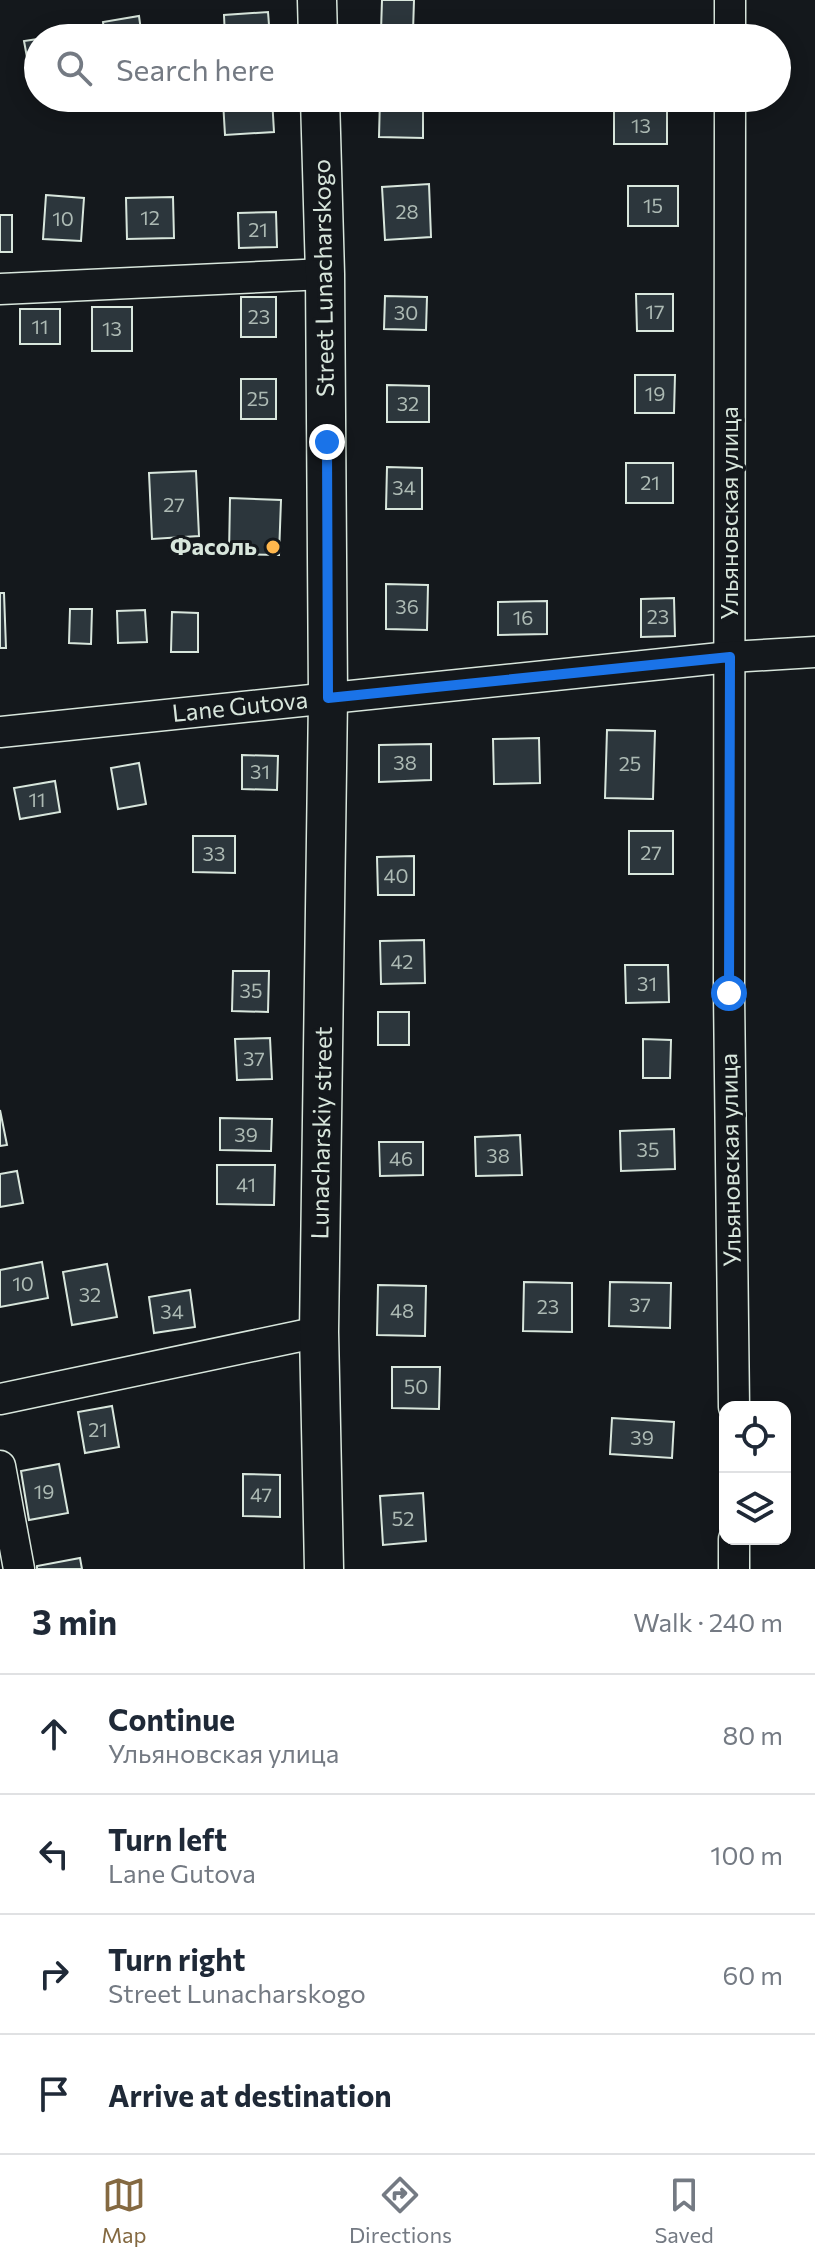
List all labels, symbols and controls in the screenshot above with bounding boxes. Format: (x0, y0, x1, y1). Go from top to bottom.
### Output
search box (24, 24, 791, 112)
icon: search (52, 46, 96, 90)
text: Search here (116, 50, 275, 87)
house number: 13 (631, 113, 651, 137)
street label: Street Lunacharskogo (306, 159, 339, 397)
house number: 15 (643, 193, 663, 217)
house number: 28 (395, 199, 419, 223)
house number: 12 (140, 205, 160, 229)
house number: 10 (52, 206, 74, 230)
house number: 21 (248, 217, 268, 241)
house number: 17 (645, 299, 665, 323)
house number: 30 (394, 300, 418, 324)
house number: 23 (248, 304, 270, 328)
house number: 11 (31, 314, 49, 338)
house number: 13 (102, 316, 122, 340)
house number: 19 (645, 381, 665, 405)
house number: 25 (247, 386, 269, 410)
house number: 32 (397, 391, 419, 415)
street label: Ульяновская улица (714, 406, 743, 620)
route end (309, 424, 345, 460)
house number: 21 (640, 470, 660, 494)
house number: 34 (392, 475, 416, 499)
house number: 27 (163, 492, 185, 516)
place label: Фасоль (170, 531, 257, 560)
marker: Фасоль (264, 538, 282, 556)
house number: 36 (395, 594, 419, 618)
house number: 23 (647, 604, 669, 628)
house number: 16 (513, 605, 533, 629)
street label: Lane Gutova (170, 684, 309, 727)
house number: 38 (393, 750, 417, 774)
house number: 25 (619, 751, 641, 775)
house number: 31 (250, 759, 270, 783)
house number: 11 (28, 787, 46, 811)
house number: 27 (640, 840, 662, 864)
house number: 33 (203, 841, 225, 865)
house number: 40 (383, 863, 409, 887)
house number: 42 (391, 949, 413, 973)
house number: 31 (637, 971, 657, 995)
route start (711, 975, 747, 1011)
house number: 35 (240, 978, 262, 1002)
street label: Lunacharskiy street (304, 1026, 337, 1240)
house number: 37 (243, 1046, 265, 1070)
street label: Ульяновская улица (713, 1053, 746, 1267)
house number: 39 (234, 1122, 258, 1146)
house number: 35 (637, 1137, 659, 1161)
house number: 38 (486, 1143, 510, 1167)
house number: 46 (389, 1146, 413, 1170)
house number: 41 (236, 1172, 256, 1196)
house number: 10 (12, 1271, 34, 1295)
house number: 32 (79, 1282, 101, 1306)
house number: 37 (629, 1292, 651, 1316)
house number: 23 (537, 1294, 559, 1318)
house number: 48 (390, 1298, 414, 1322)
house number: 34 (160, 1299, 184, 1323)
house number: 50 (404, 1374, 428, 1398)
map controls (719, 1401, 791, 1545)
button: locate (719, 1401, 791, 1473)
house number: 21 (88, 1417, 108, 1441)
house number: 39 (630, 1425, 654, 1449)
button: layers (719, 1473, 791, 1545)
house number: 19 (34, 1479, 54, 1503)
house number: 47 (250, 1482, 272, 1506)
house number: 52 (392, 1506, 414, 1530)
text: 3 min (32, 1600, 117, 1642)
text: Walk · 240 m (633, 1606, 783, 1637)
text: Continue (108, 1700, 235, 1737)
icon: ahead (32, 1712, 76, 1756)
text: 80 m (723, 1719, 783, 1750)
text: Ульяновская улица (108, 1737, 339, 1768)
text: Turn left (108, 1820, 227, 1857)
icon: left (32, 1832, 76, 1876)
text: 100 m (710, 1839, 783, 1870)
text: Lane Gutova (108, 1857, 256, 1888)
text: Turn right (108, 1940, 245, 1977)
icon: right (32, 1952, 76, 1996)
text: 60 m (723, 1959, 783, 1990)
text: Street Lunacharskogo (108, 1977, 366, 2008)
icon: arrive (32, 2072, 76, 2116)
text: Arrive at destination (108, 2076, 392, 2113)
tab: Map (101, 2173, 147, 2248)
tab: Directions (349, 2173, 452, 2248)
tab: Saved (654, 2173, 714, 2248)

